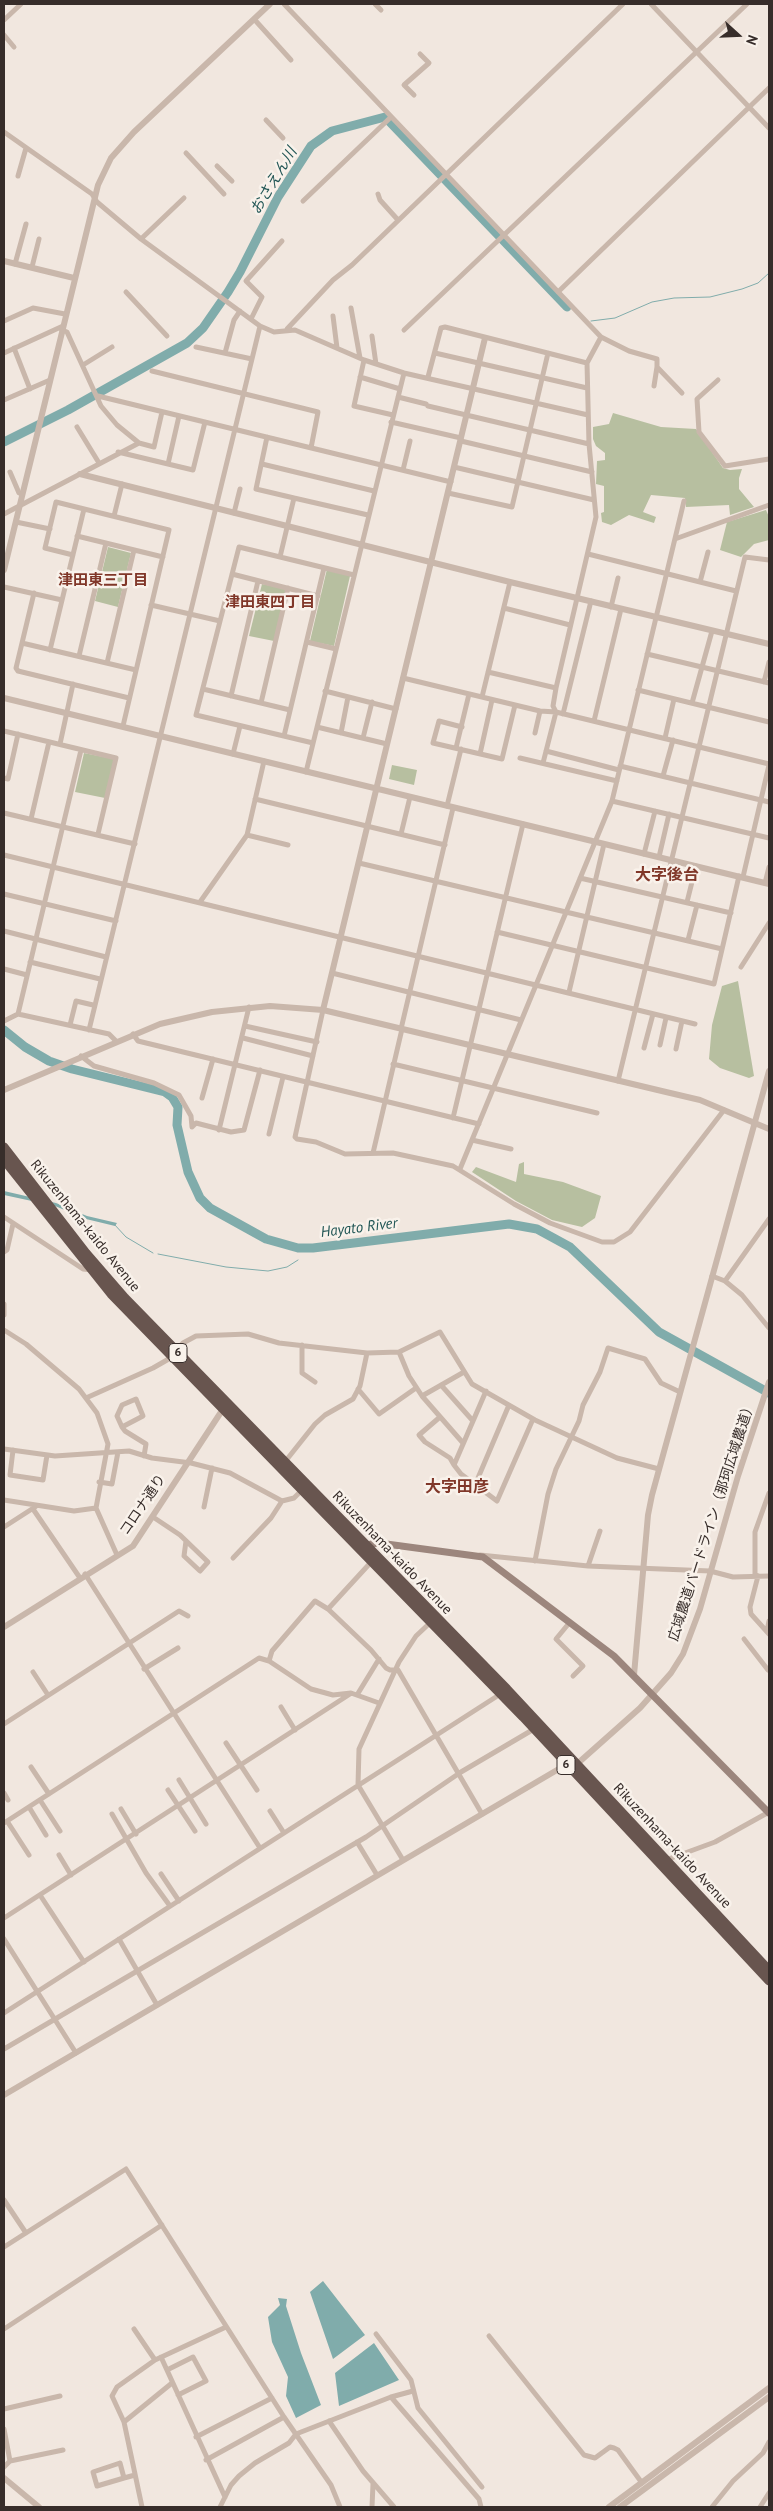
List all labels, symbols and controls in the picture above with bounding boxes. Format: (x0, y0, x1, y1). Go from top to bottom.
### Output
north arrow (713, 10, 763, 60)
text: N (742, 33, 762, 48)
water label: おさえん川 (247, 144, 301, 218)
district label: 津田東三丁目 (58, 572, 148, 590)
district label: 津田東四丁目 (225, 594, 315, 612)
district label: 大字後台 (635, 865, 699, 885)
street label: Rikuzenhama-kaido Avenue (27, 1157, 143, 1295)
water label: Hayato River (320, 1214, 398, 1242)
road number: 6 (169, 1344, 187, 1362)
street label: 広域農道バードライン（那珂広域農道） (665, 1399, 759, 1643)
street label: コロナ通り (116, 1471, 170, 1539)
district label: 大字田彦 (425, 1477, 489, 1497)
street label: Rikuzenhama-kaido Avenue (329, 1488, 455, 1618)
road number: 6 (557, 1756, 575, 1774)
street label: Rikuzenhama-kaido Avenue (610, 1780, 734, 1912)

